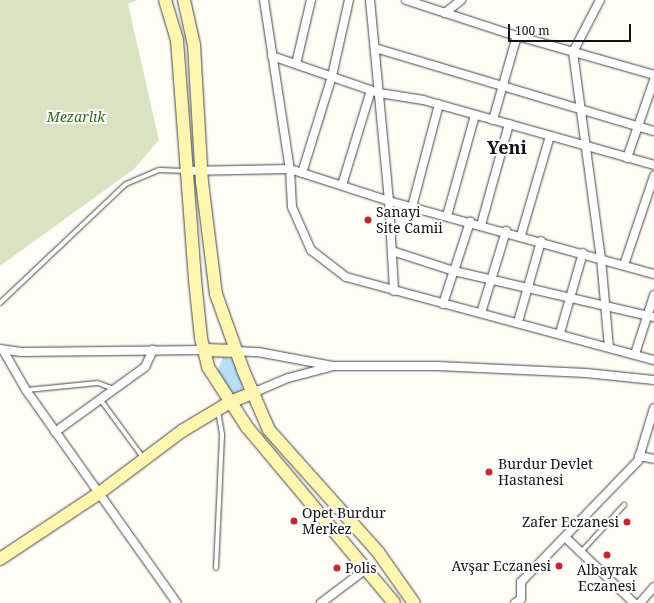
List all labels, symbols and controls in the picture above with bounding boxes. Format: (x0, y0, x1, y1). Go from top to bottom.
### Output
scale bar (510, 16, 633, 42)
text: 100 m (515, 22, 550, 39)
park label: Mezarlık (47, 109, 105, 125)
district label: Yeni (487, 136, 527, 158)
place label: Sanayi Site Camii (376, 204, 443, 236)
marker: Sanayi Site Camii (363, 215, 373, 225)
place label: Burdur Devlet Hastanesi (498, 456, 593, 488)
marker: Burdur Devlet Hastanesi (483, 466, 495, 478)
place label: Opet Burdur Merkez (302, 505, 386, 538)
place label: Zafer Eczanesi (522, 514, 619, 530)
marker: Opet Burdur Merkez (289, 516, 299, 526)
marker: Zafer Eczanesi (622, 517, 632, 527)
marker: Albayrak Eczanesi (602, 550, 612, 560)
place label: Avşar Eczanesi (451, 558, 551, 574)
place label: Polis (345, 560, 377, 576)
marker: Avşar Eczanesi (554, 561, 564, 571)
place label: Albayrak Eczanesi (577, 562, 637, 594)
marker: Polis (332, 563, 342, 573)

